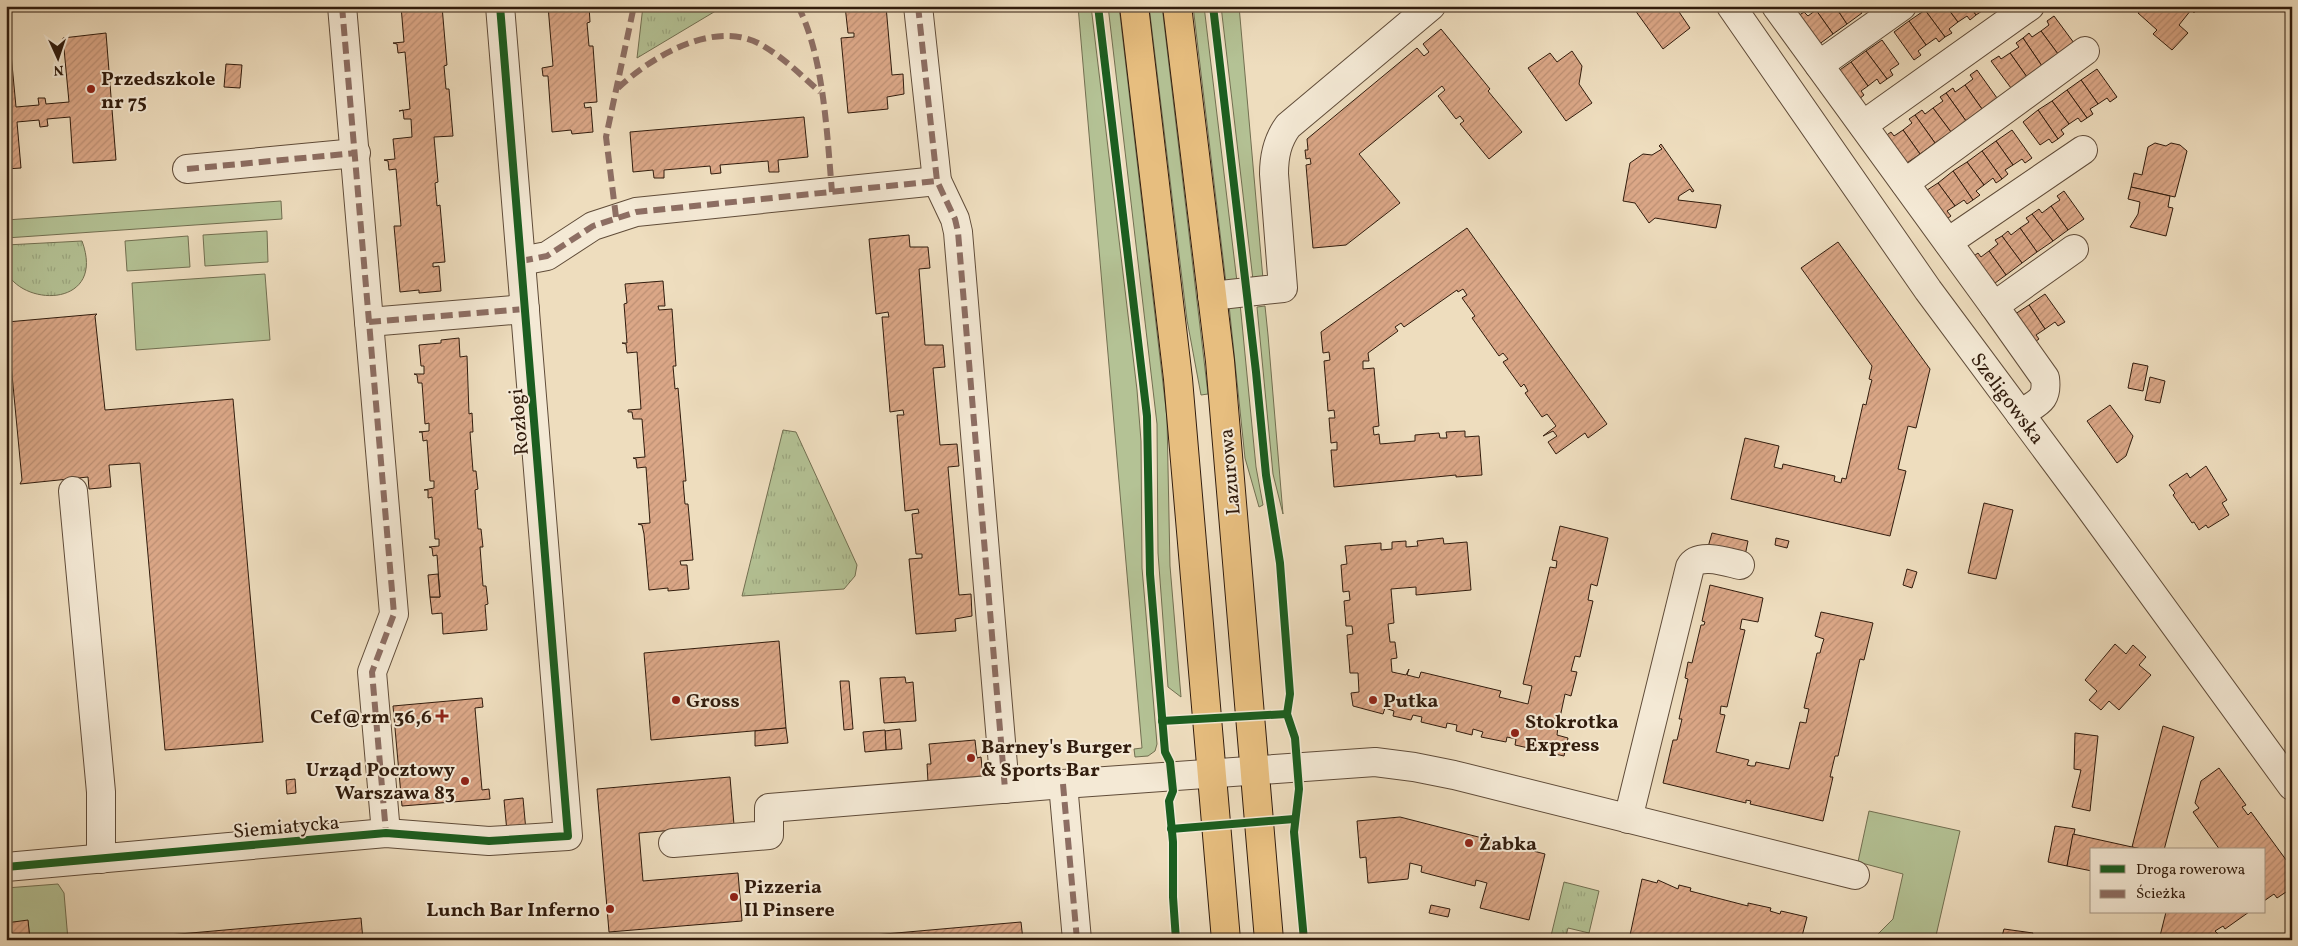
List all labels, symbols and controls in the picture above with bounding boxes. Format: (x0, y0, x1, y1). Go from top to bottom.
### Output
north arrow (32, 32, 82, 82)
text: N (53, 60, 64, 79)
place label: Przedszkole nr 75 (101, 66, 216, 117)
marker: Przedszkole nr 75 (85, 83, 97, 95)
street label: Szeligowska (1963, 348, 2050, 451)
street label: Rozłogi (503, 387, 537, 456)
street label: Lazurowa (1213, 427, 1249, 516)
place label: Gross (686, 688, 740, 716)
place label: Putka (1383, 688, 1439, 716)
marker: Gross (670, 694, 682, 706)
marker: Putka (1367, 694, 1379, 706)
place label: Cef@rm 36,6 (310, 704, 432, 732)
place label: Stokrotka Express (1525, 709, 1619, 760)
marker: Cef@rm 36,6 (436, 710, 448, 722)
marker: Stokrotka Express (1509, 727, 1521, 739)
place label: Barney's Burger & Sports Bar (981, 734, 1132, 785)
marker: Barney's Burger & Sports Bar (965, 752, 977, 764)
place label: Urząd Pocztowy Warszawa 83 (306, 757, 455, 808)
marker: Urząd Pocztowy Warszawa 83 (459, 775, 471, 787)
street label: Siemiatycka (232, 809, 341, 847)
place label: Żabka (1479, 831, 1537, 859)
marker: Żabka (1463, 837, 1475, 849)
legend (2090, 848, 2266, 914)
text: Droga rowerowa (2136, 860, 2245, 881)
place label: Pizzeria Il Pinsere (744, 874, 835, 925)
text: Ścieżka (2136, 884, 2186, 905)
marker: Pizzeria Il Pinsere (728, 891, 740, 903)
place label: Lunch Bar Inferno (426, 897, 600, 925)
marker: Lunch Bar Inferno (604, 903, 616, 915)

